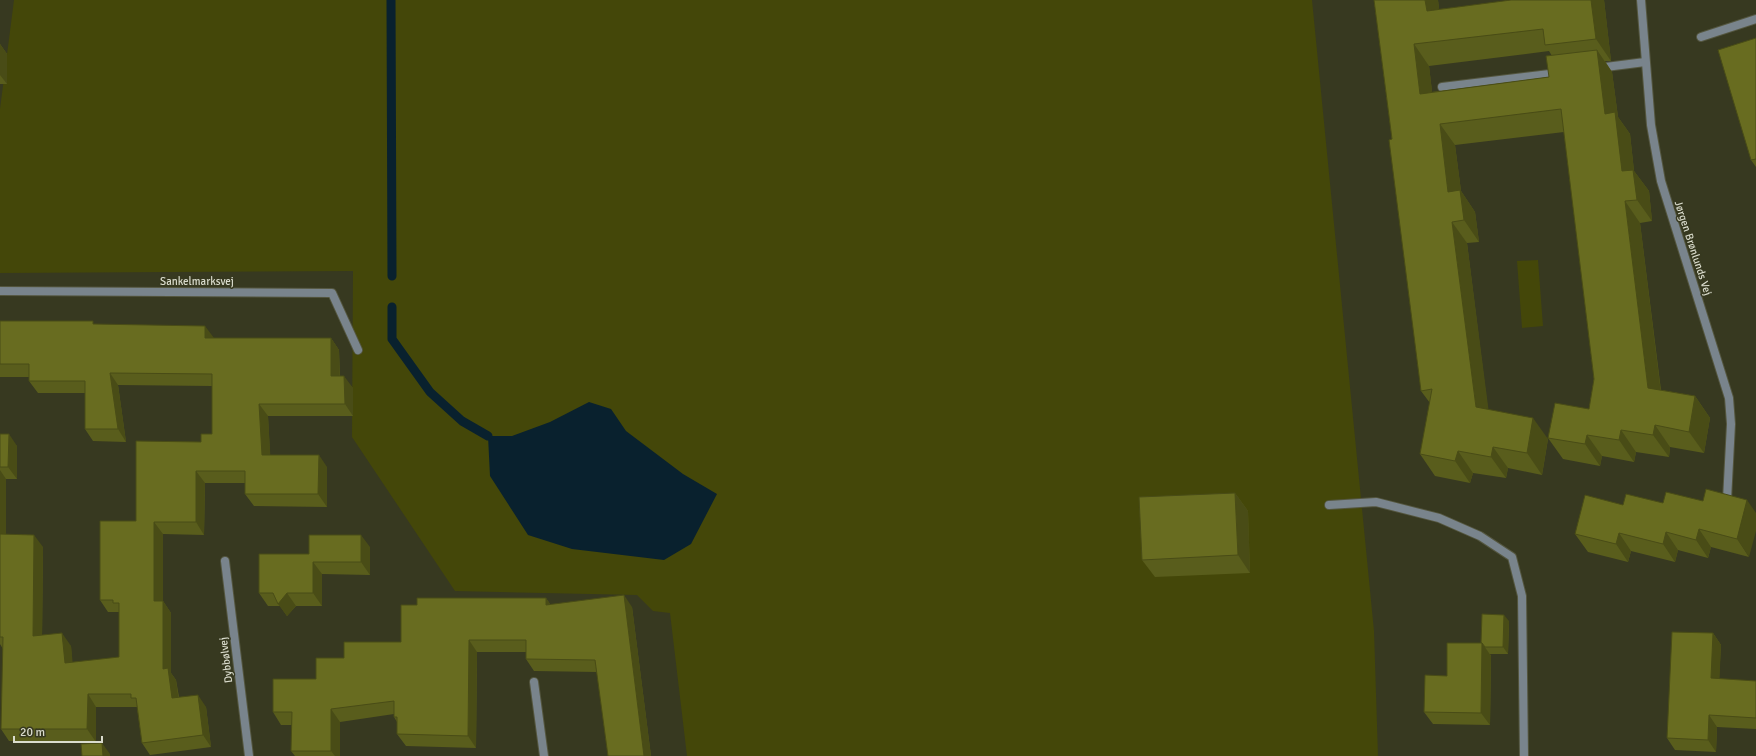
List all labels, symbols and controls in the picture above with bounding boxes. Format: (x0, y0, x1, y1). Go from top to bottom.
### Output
street label: Jørgen Brønlunds Vej (1672, 199, 1714, 297)
street label: Sankelmarksvej (160, 275, 234, 288)
street label: Dybbølvej (217, 636, 235, 684)
scale bar (14, 718, 102, 744)
text: 20 m (20, 725, 45, 740)

